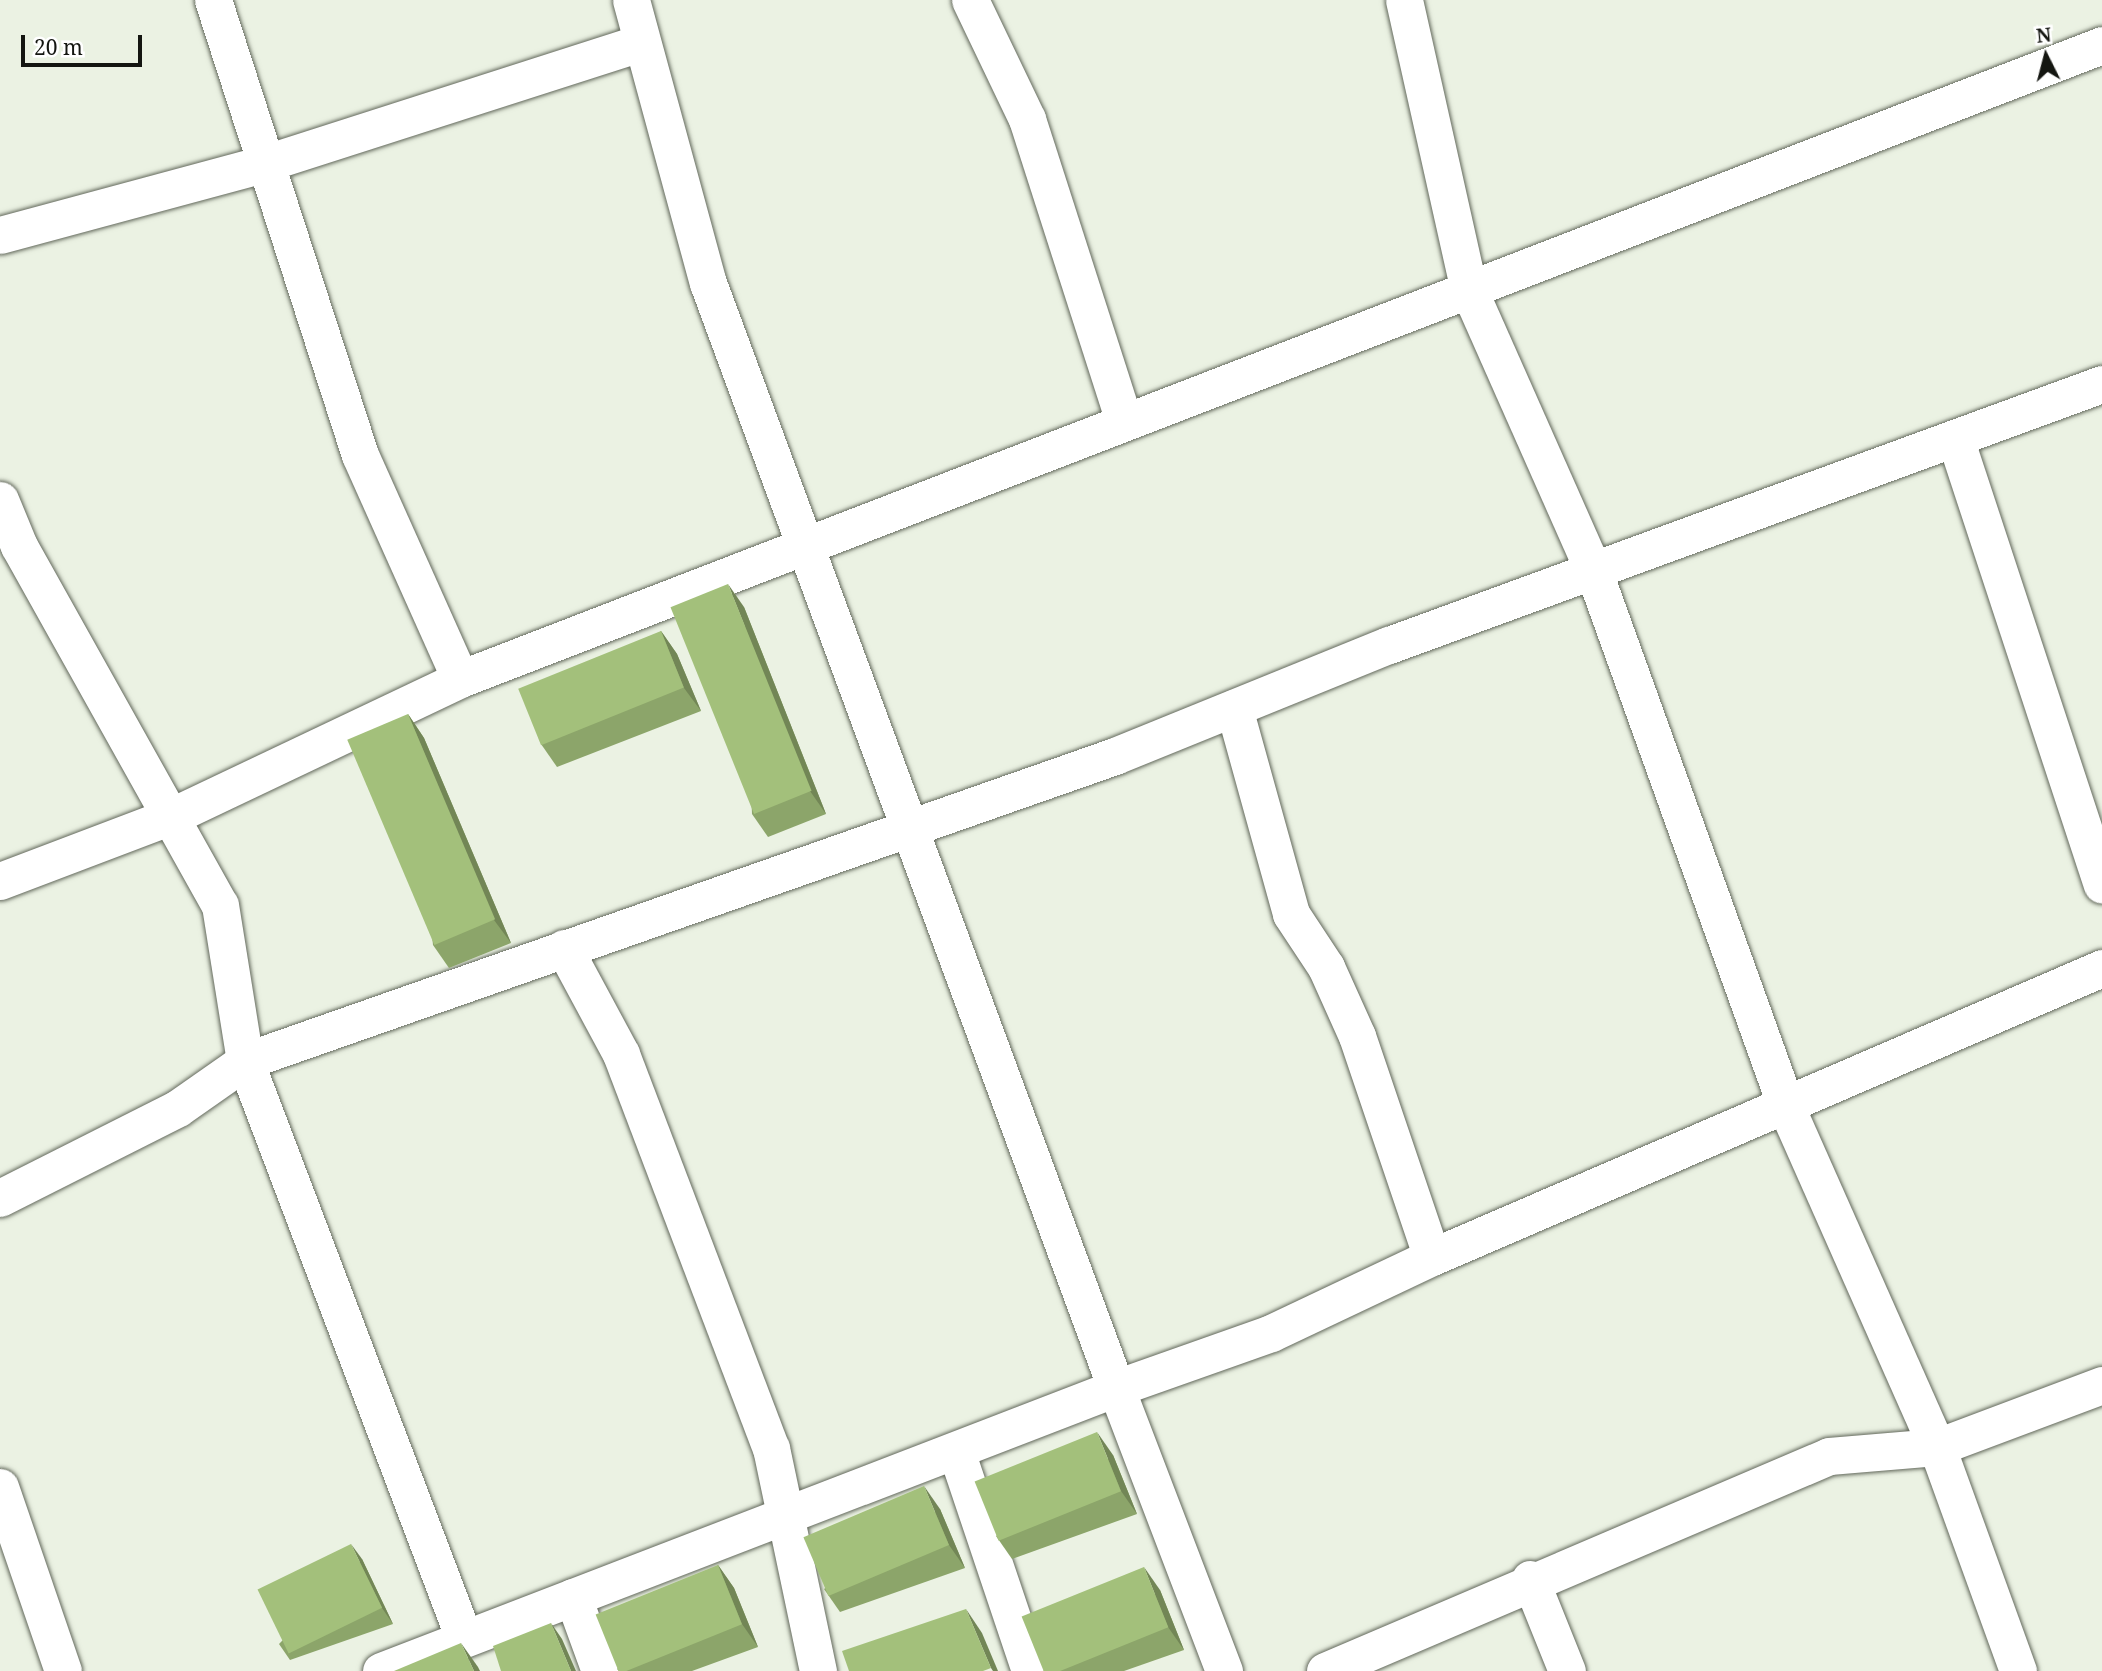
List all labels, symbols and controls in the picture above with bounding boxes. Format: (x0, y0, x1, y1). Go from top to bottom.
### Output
scale bar (24, 21, 145, 65)
north arrow (2011, 21, 2081, 91)
text: N (2035, 21, 2053, 49)
text: 20 m (34, 33, 83, 61)

